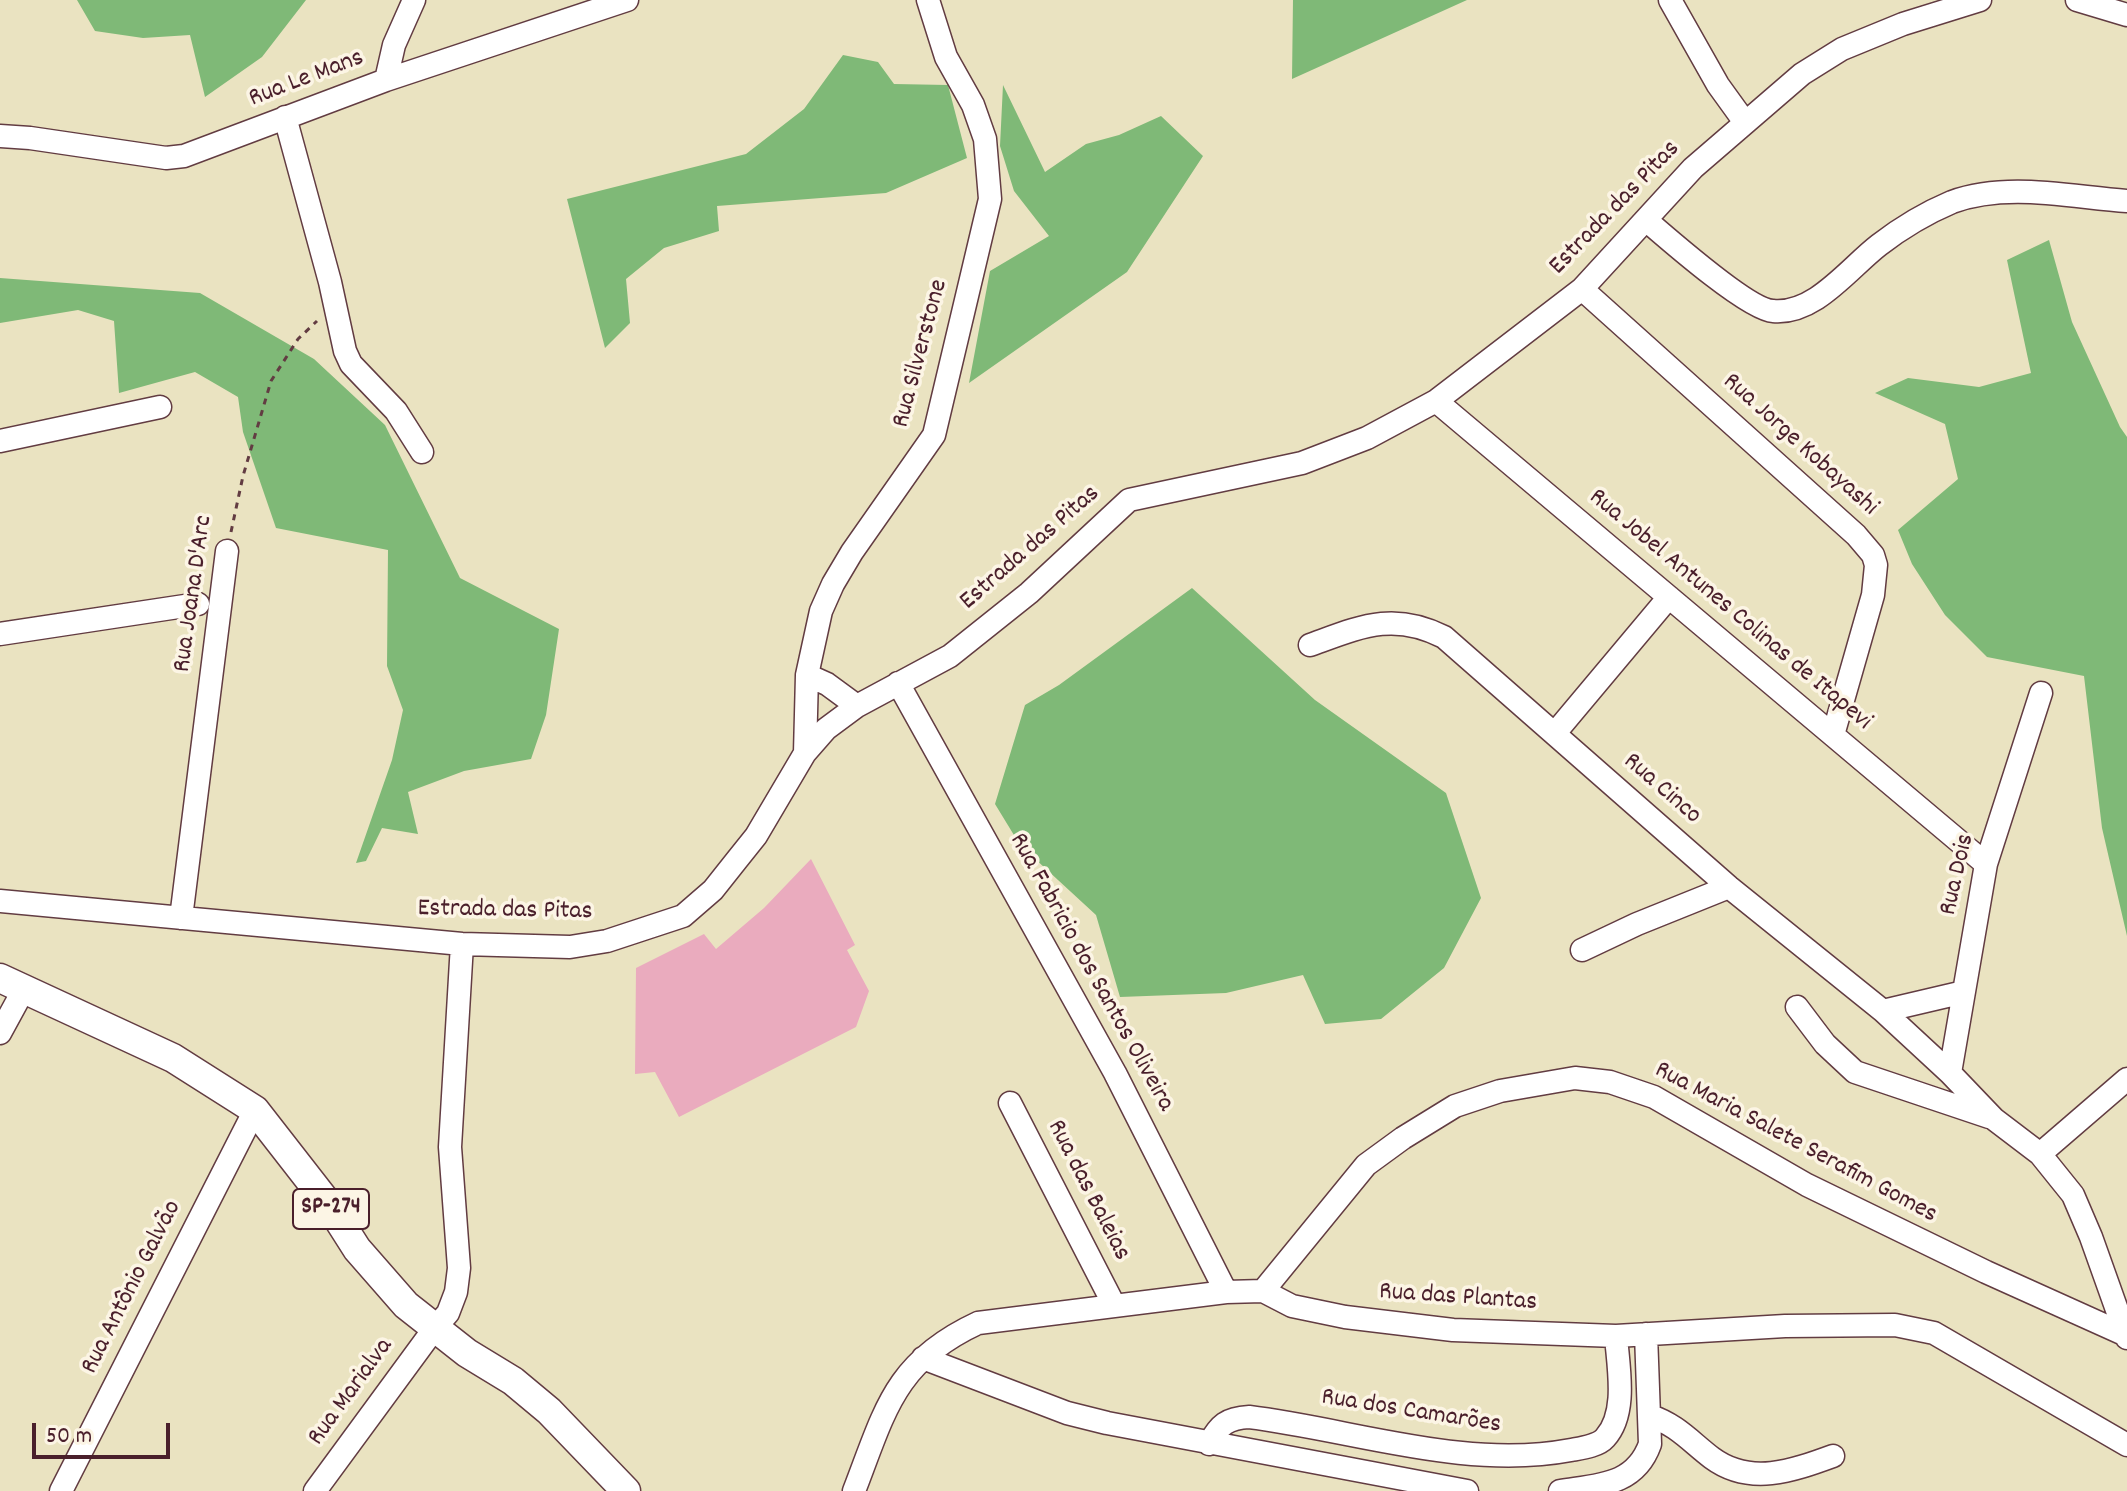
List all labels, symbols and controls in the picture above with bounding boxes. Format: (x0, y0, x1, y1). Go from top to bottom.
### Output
street label: Rua Le Mans (245, 44, 369, 116)
street label: Estrada das Pitas (1544, 135, 1688, 283)
street label: Rua Silverstone (887, 277, 957, 431)
street label: Rua Jorge Kobayashi (1715, 368, 1883, 524)
street label: Estrada das Pitas (955, 480, 1107, 618)
street label: Rua Jobel Antunes Colinas de Itapevi (1581, 483, 1877, 739)
street label: Rua Joana D'Arc (169, 513, 221, 675)
street label: Rua Cinco (1615, 748, 1707, 832)
street label: Rua Fabricio dos Santos Oliveira (1000, 828, 1180, 1118)
street label: Rua Dois (1934, 831, 1984, 919)
street label: Estrada das Pitas (417, 895, 593, 929)
street label: Rua Maria Salete Serafim Gomes (1648, 1056, 1942, 1232)
street label: Rua das Baleias (1038, 1116, 1136, 1266)
road number: SP-274 (293, 1189, 369, 1229)
street label: Rua Antônio Galvão (76, 1196, 190, 1380)
street label: Rua das Plantas (1378, 1278, 1538, 1320)
street label: Rua Marialva (303, 1333, 401, 1453)
street label: Rua dos Camarões (1319, 1383, 1503, 1443)
scale bar (36, 1407, 174, 1457)
text: 50 m (46, 1420, 92, 1454)

